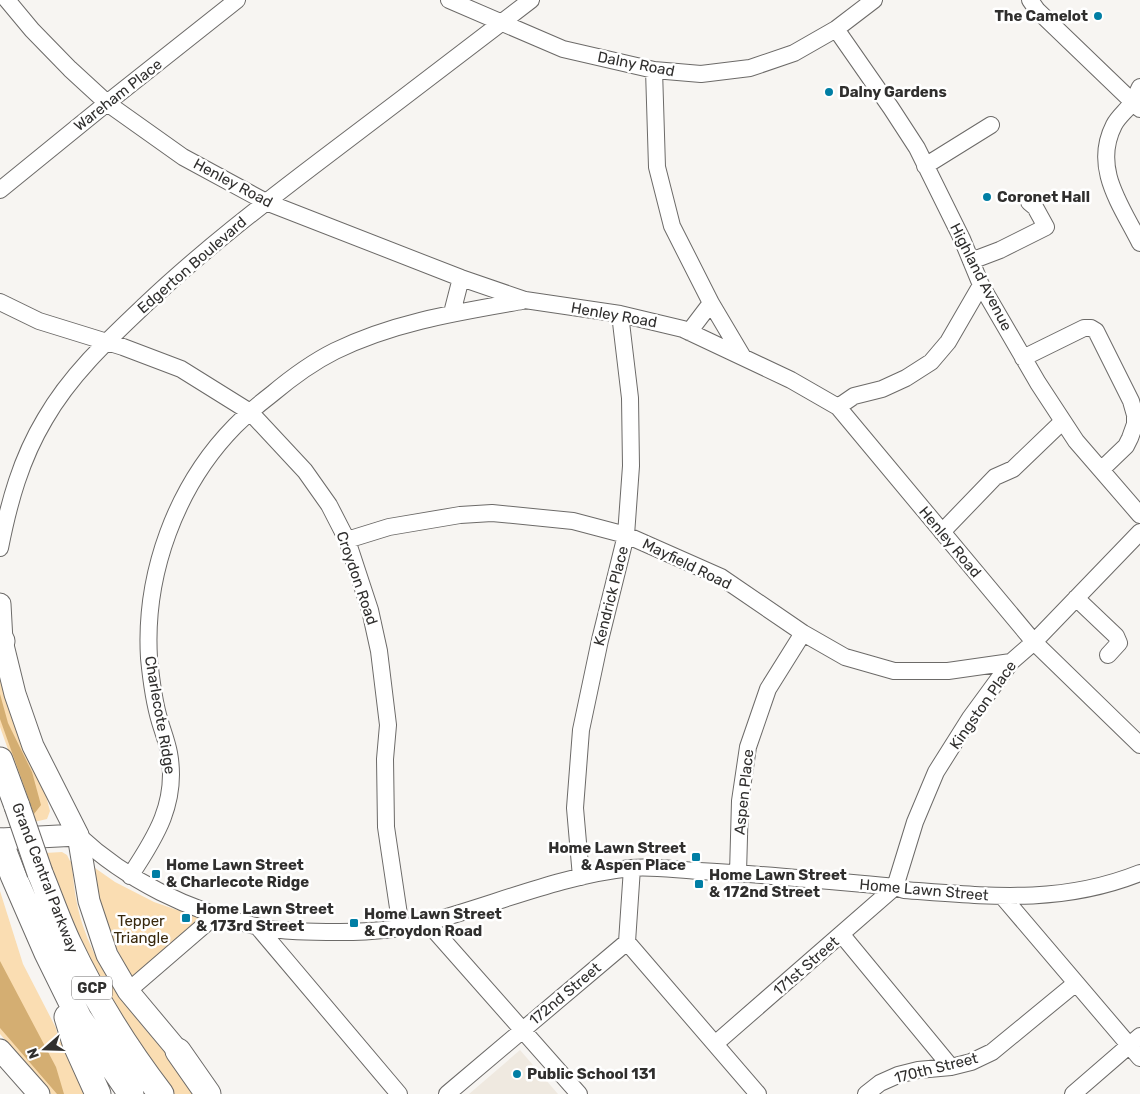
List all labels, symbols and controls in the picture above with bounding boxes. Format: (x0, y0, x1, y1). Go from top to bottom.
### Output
place label: The Camelot (994, 7, 1088, 25)
marker: The Camelot (1092, 10, 1104, 22)
street label: Dalny Road (596, 48, 676, 80)
street label: Wareham Place (70, 55, 166, 135)
place label: Dalny Gardens (839, 83, 947, 101)
marker: Dalny Gardens (823, 86, 835, 98)
street label: Henley Road (190, 155, 276, 211)
place label: Coronet Hall (997, 188, 1090, 206)
marker: Coronet Hall (981, 191, 993, 203)
street label: Edgerton Boulevard (134, 213, 250, 317)
street label: Highland Avenue (946, 220, 1016, 334)
street label: Henley Road (570, 299, 658, 331)
street label: Henley Road (915, 503, 985, 581)
street label: Croydon Road (333, 529, 381, 627)
street label: Mayfield Road (640, 535, 734, 593)
street label: Kendrick Place (590, 544, 632, 648)
street label: Charlecote Ridge (141, 655, 179, 775)
street label: Kingston Place (946, 657, 1020, 753)
street label: Aspen Place (731, 748, 757, 836)
street label: Grand Central Parkway (8, 800, 82, 956)
place label: Home Lawn Street & Aspen Place (548, 839, 686, 874)
marker: Home Lawn Street & Aspen Place (690, 851, 702, 863)
place label: Home Lawn Street & Charlecote Ridge (166, 856, 309, 891)
place label: Home Lawn Street & 172nd Street (709, 866, 847, 901)
marker: Home Lawn Street & Charlecote Ridge (150, 868, 162, 880)
street label: Home Lawn Street (859, 875, 989, 905)
marker: Home Lawn Street & 172nd Street (693, 878, 705, 890)
place label: Home Lawn Street & 173rd Street (196, 900, 334, 935)
place label: Home Lawn Street & Croydon Road (364, 905, 502, 940)
park label: Tepper Triangle (113, 912, 169, 947)
marker: Home Lawn Street & 173rd Street (180, 912, 192, 924)
marker: Home Lawn Street & Croydon Road (348, 917, 360, 929)
street label: 171st Street (769, 933, 843, 999)
street label: 172nd Street (526, 959, 605, 1029)
road number: GCP (72, 976, 112, 1000)
north arrow (20, 1024, 70, 1074)
text: N (24, 1046, 43, 1061)
street label: 170th Street (892, 1049, 980, 1087)
place label: Public School 131 (527, 1065, 656, 1083)
marker: Public School 131 (511, 1068, 523, 1080)

